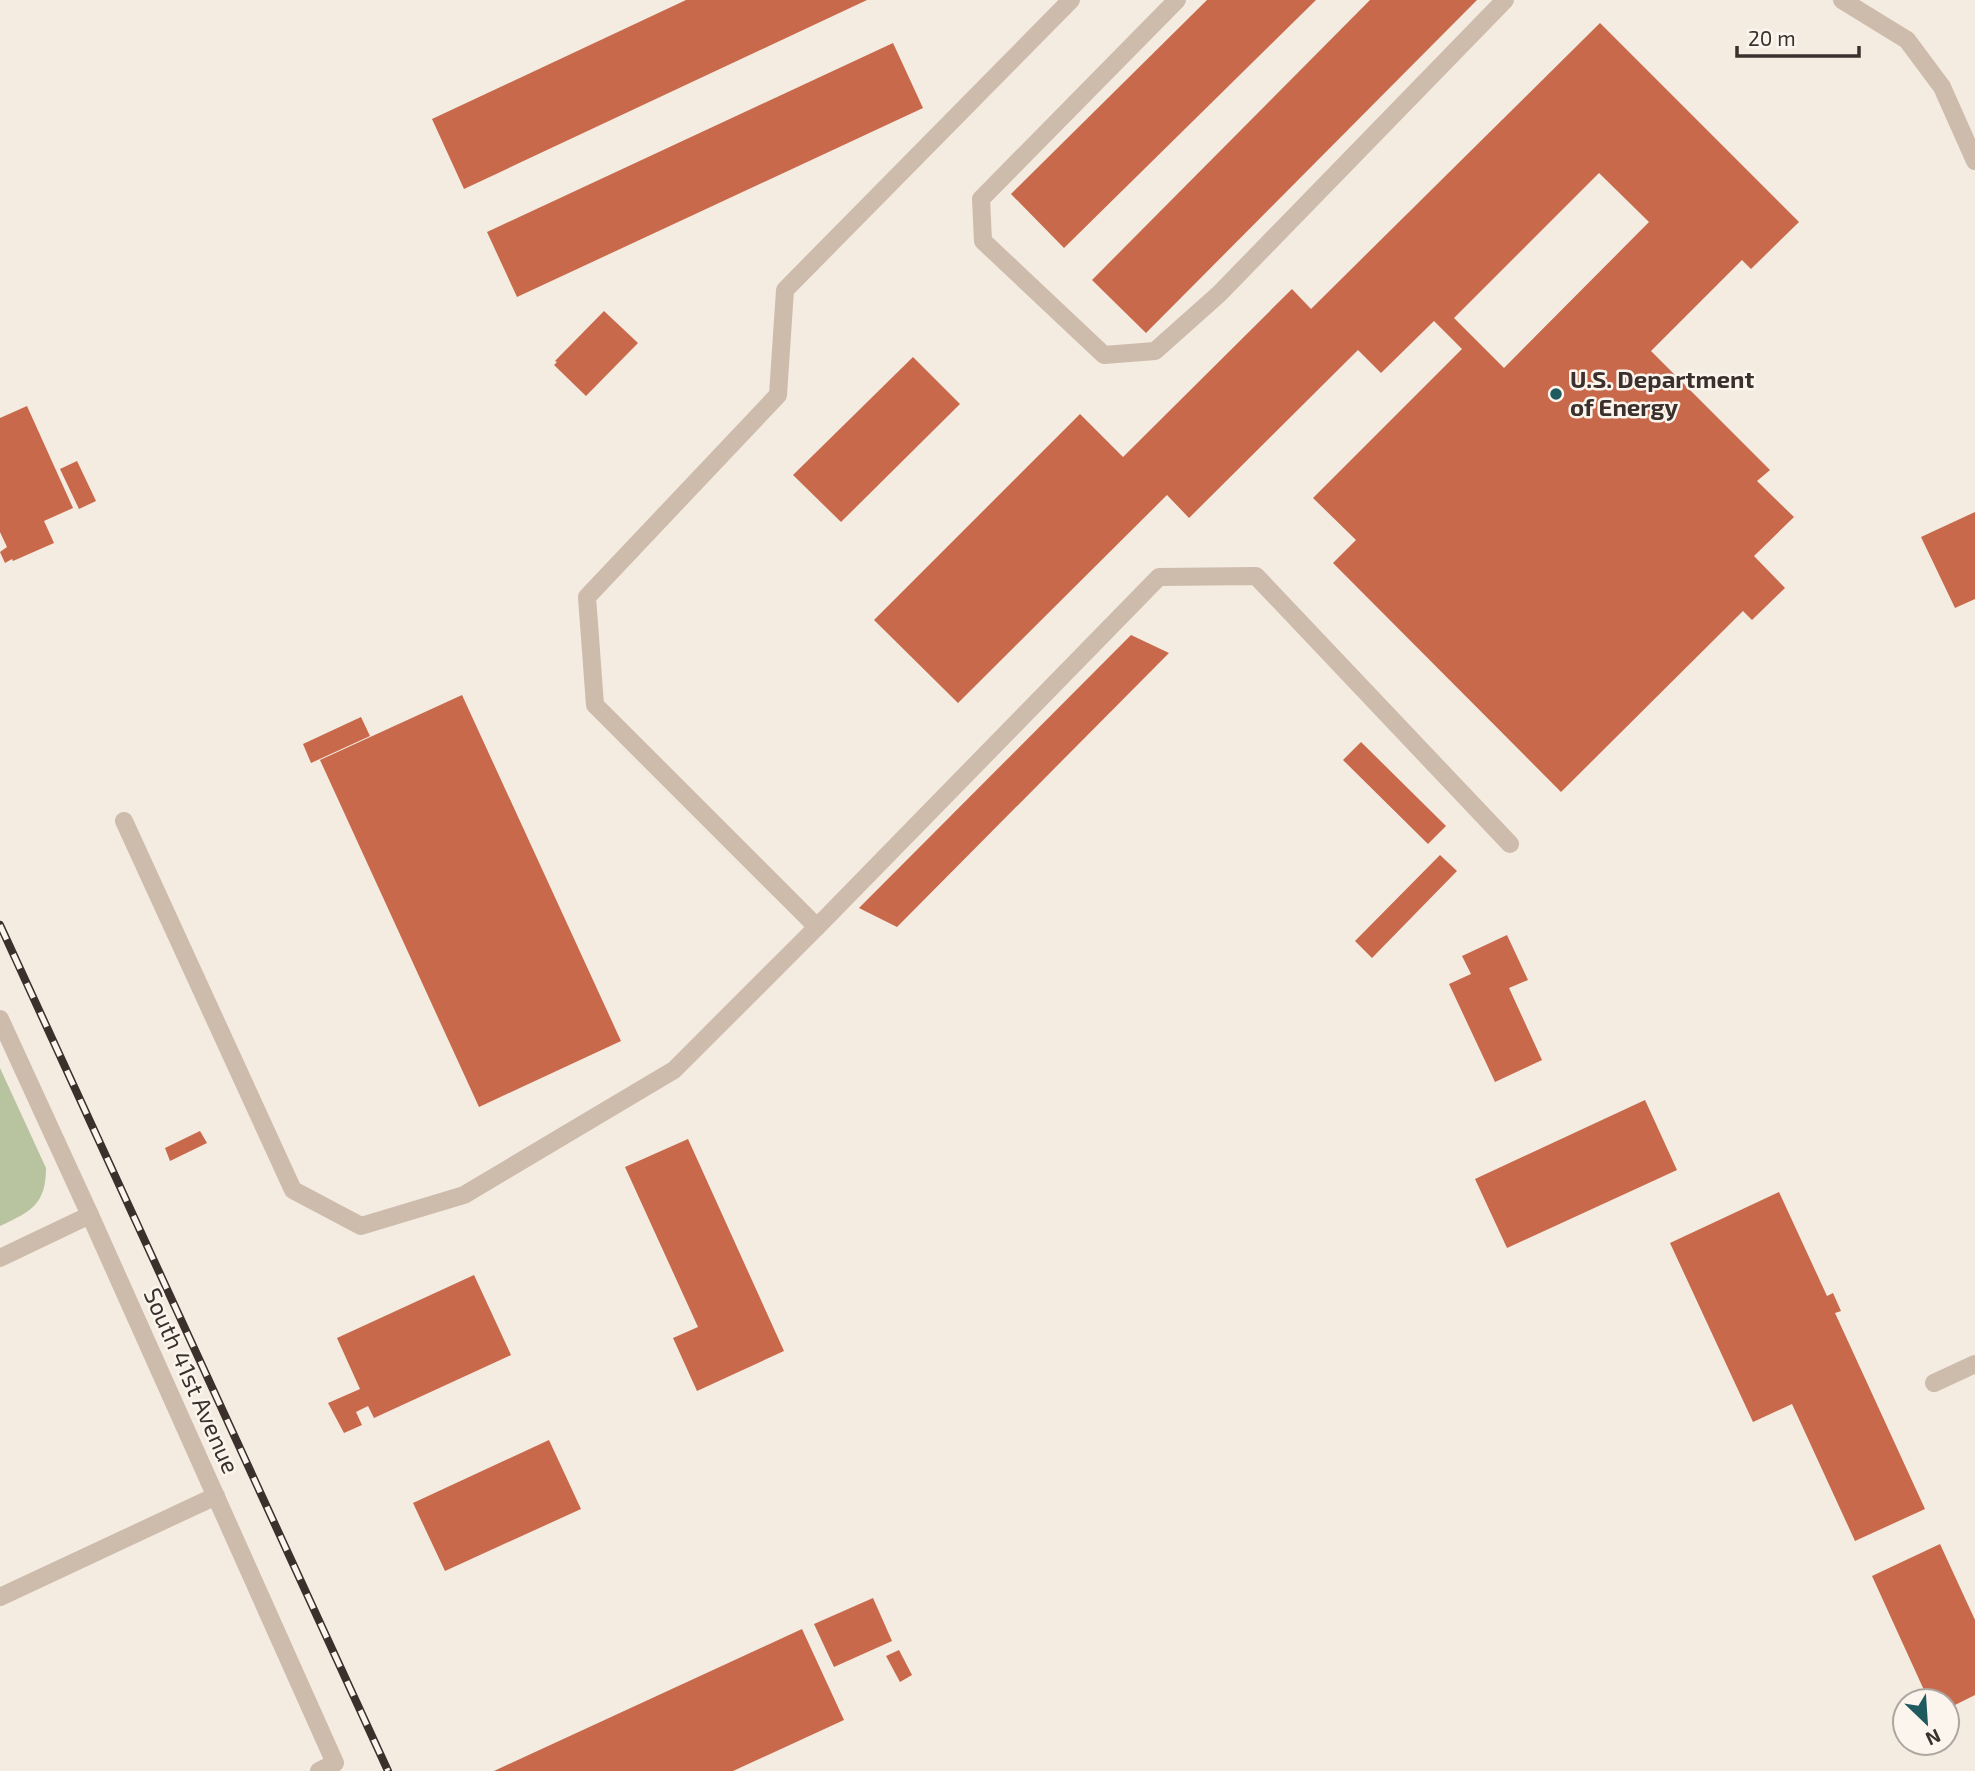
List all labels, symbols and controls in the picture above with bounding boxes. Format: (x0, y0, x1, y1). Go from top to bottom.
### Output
scale bar (1737, 14, 1860, 58)
text: 20 m (1748, 25, 1796, 50)
place label: U.S. Department of Energy (1570, 364, 1755, 421)
marker: U.S. Department of Energy (1548, 386, 1564, 402)
street label: South 41st Avenue (138, 1283, 246, 1478)
north arrow (1891, 1687, 1961, 1757)
text: N (1922, 1725, 1944, 1751)

